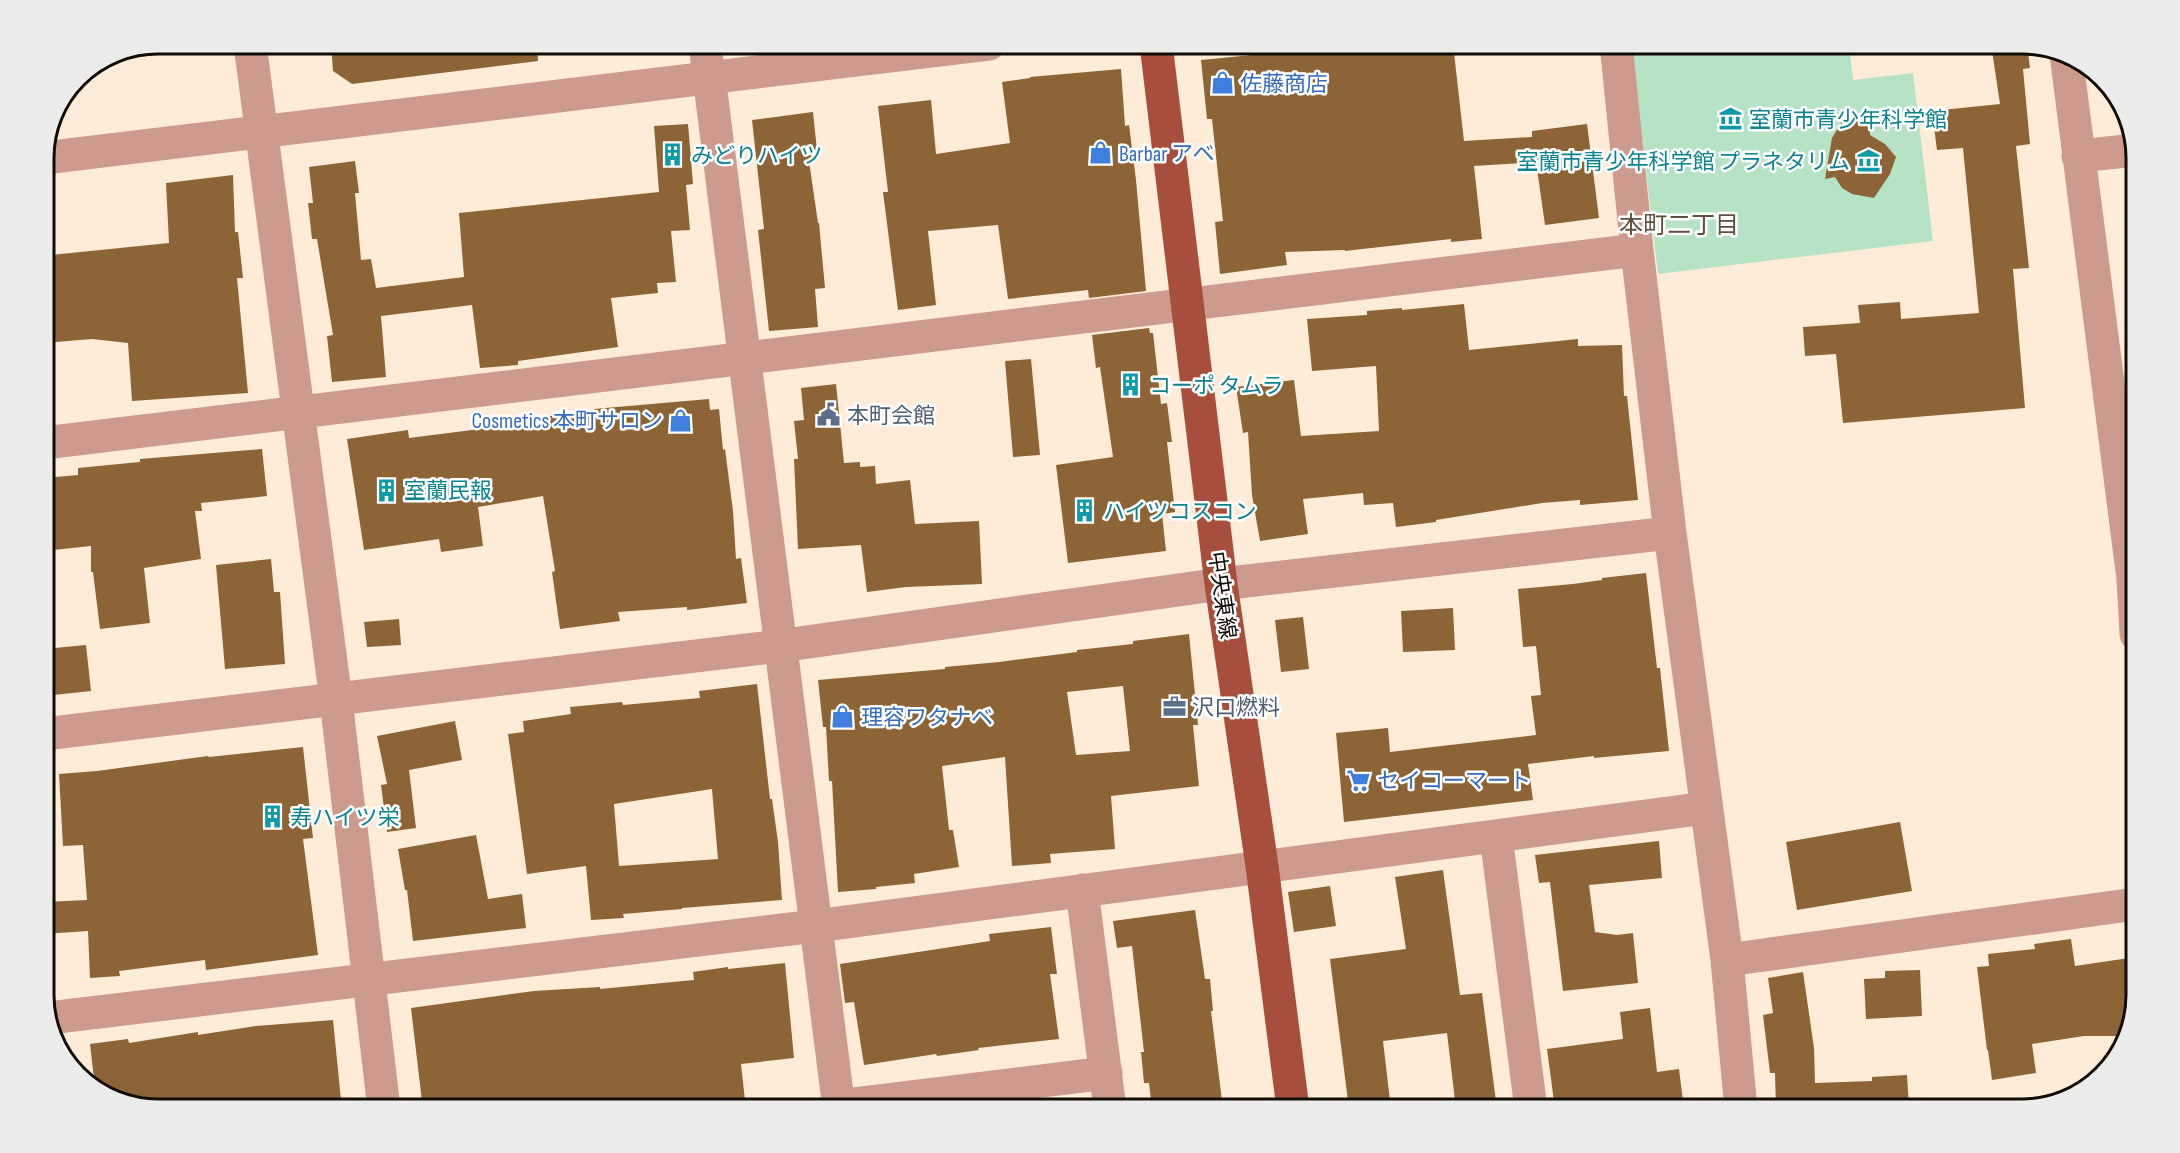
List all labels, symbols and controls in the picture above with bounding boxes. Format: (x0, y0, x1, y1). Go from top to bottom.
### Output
shop icon: 佐藤商店 (1209, 70, 1235, 96)
place label: 佐藤商店 (1240, 71, 1328, 98)
museum icon: 室蘭市青少年科学館 (1718, 106, 1744, 132)
place label: 室蘭市青少年科学館 (1749, 107, 1947, 134)
shop icon: Barbar アベ (1088, 140, 1114, 166)
place label: Barbar アベ (1119, 141, 1215, 168)
building icon: みどりハイツ (660, 142, 686, 168)
place label: みどりハイツ (691, 143, 823, 170)
museum icon: 室蘭市青少年科学館 プラネタリム (1855, 148, 1881, 174)
place label: 室蘭市青少年科学館 プラネタリム (1517, 149, 1850, 176)
district label: 本町二丁目 (1619, 211, 1739, 240)
building icon: コーポ タムラ (1118, 372, 1144, 398)
place label: コーポ タムラ (1149, 373, 1283, 400)
public building icon: 本町会館 (816, 402, 842, 428)
place label: 本町会館 (847, 403, 935, 430)
shop icon: Cosmetics 本町サロン (668, 407, 694, 433)
place label: Cosmetics 本町サロン (472, 408, 663, 435)
building icon: 室蘭民報 (373, 477, 399, 503)
place label: 室蘭民報 (404, 478, 492, 505)
building icon: ハイツコスコン (1072, 498, 1098, 524)
place label: ハイツコスコン (1103, 499, 1257, 526)
street label: 中央東線 (1202, 550, 1241, 641)
office icon: 沢口燃料 (1161, 694, 1187, 720)
place label: 沢口燃料 (1192, 695, 1280, 722)
shop icon: 理容ワタナベ (830, 704, 856, 730)
place label: 理容ワタナベ (861, 705, 993, 732)
supermarket icon: セイコーマート (1346, 767, 1372, 793)
place label: セイコーマート (1377, 768, 1531, 795)
building icon: 寿ハイツ栄 (259, 804, 285, 830)
place label: 寿ハイツ栄 (290, 805, 400, 832)

